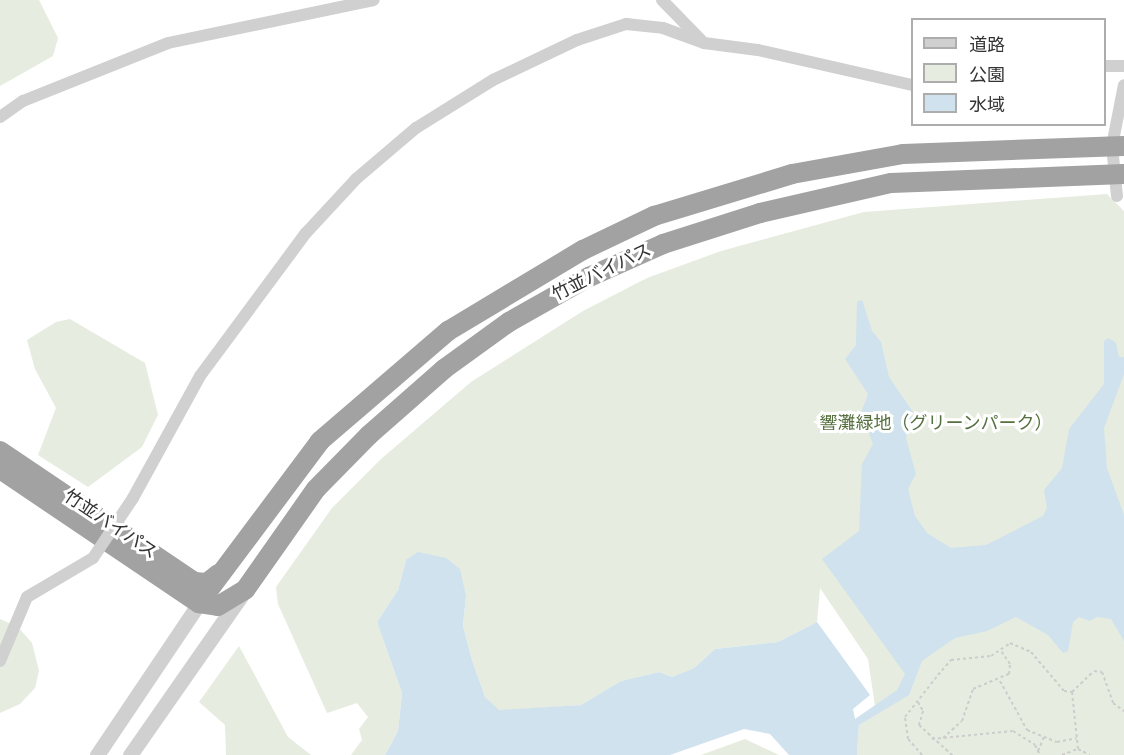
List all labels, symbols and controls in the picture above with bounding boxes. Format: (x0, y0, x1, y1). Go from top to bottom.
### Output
legend (911, 18, 1106, 126)
text: 道路 (969, 35, 1005, 56)
text: 公園 (969, 65, 1005, 86)
text: 水域 (969, 95, 1005, 116)
street label: 竹並バイパス (549, 240, 655, 306)
park label: 響灘緑地（グリーンパーク） (819, 413, 1053, 435)
street label: 竹並バイパス (59, 486, 161, 564)

